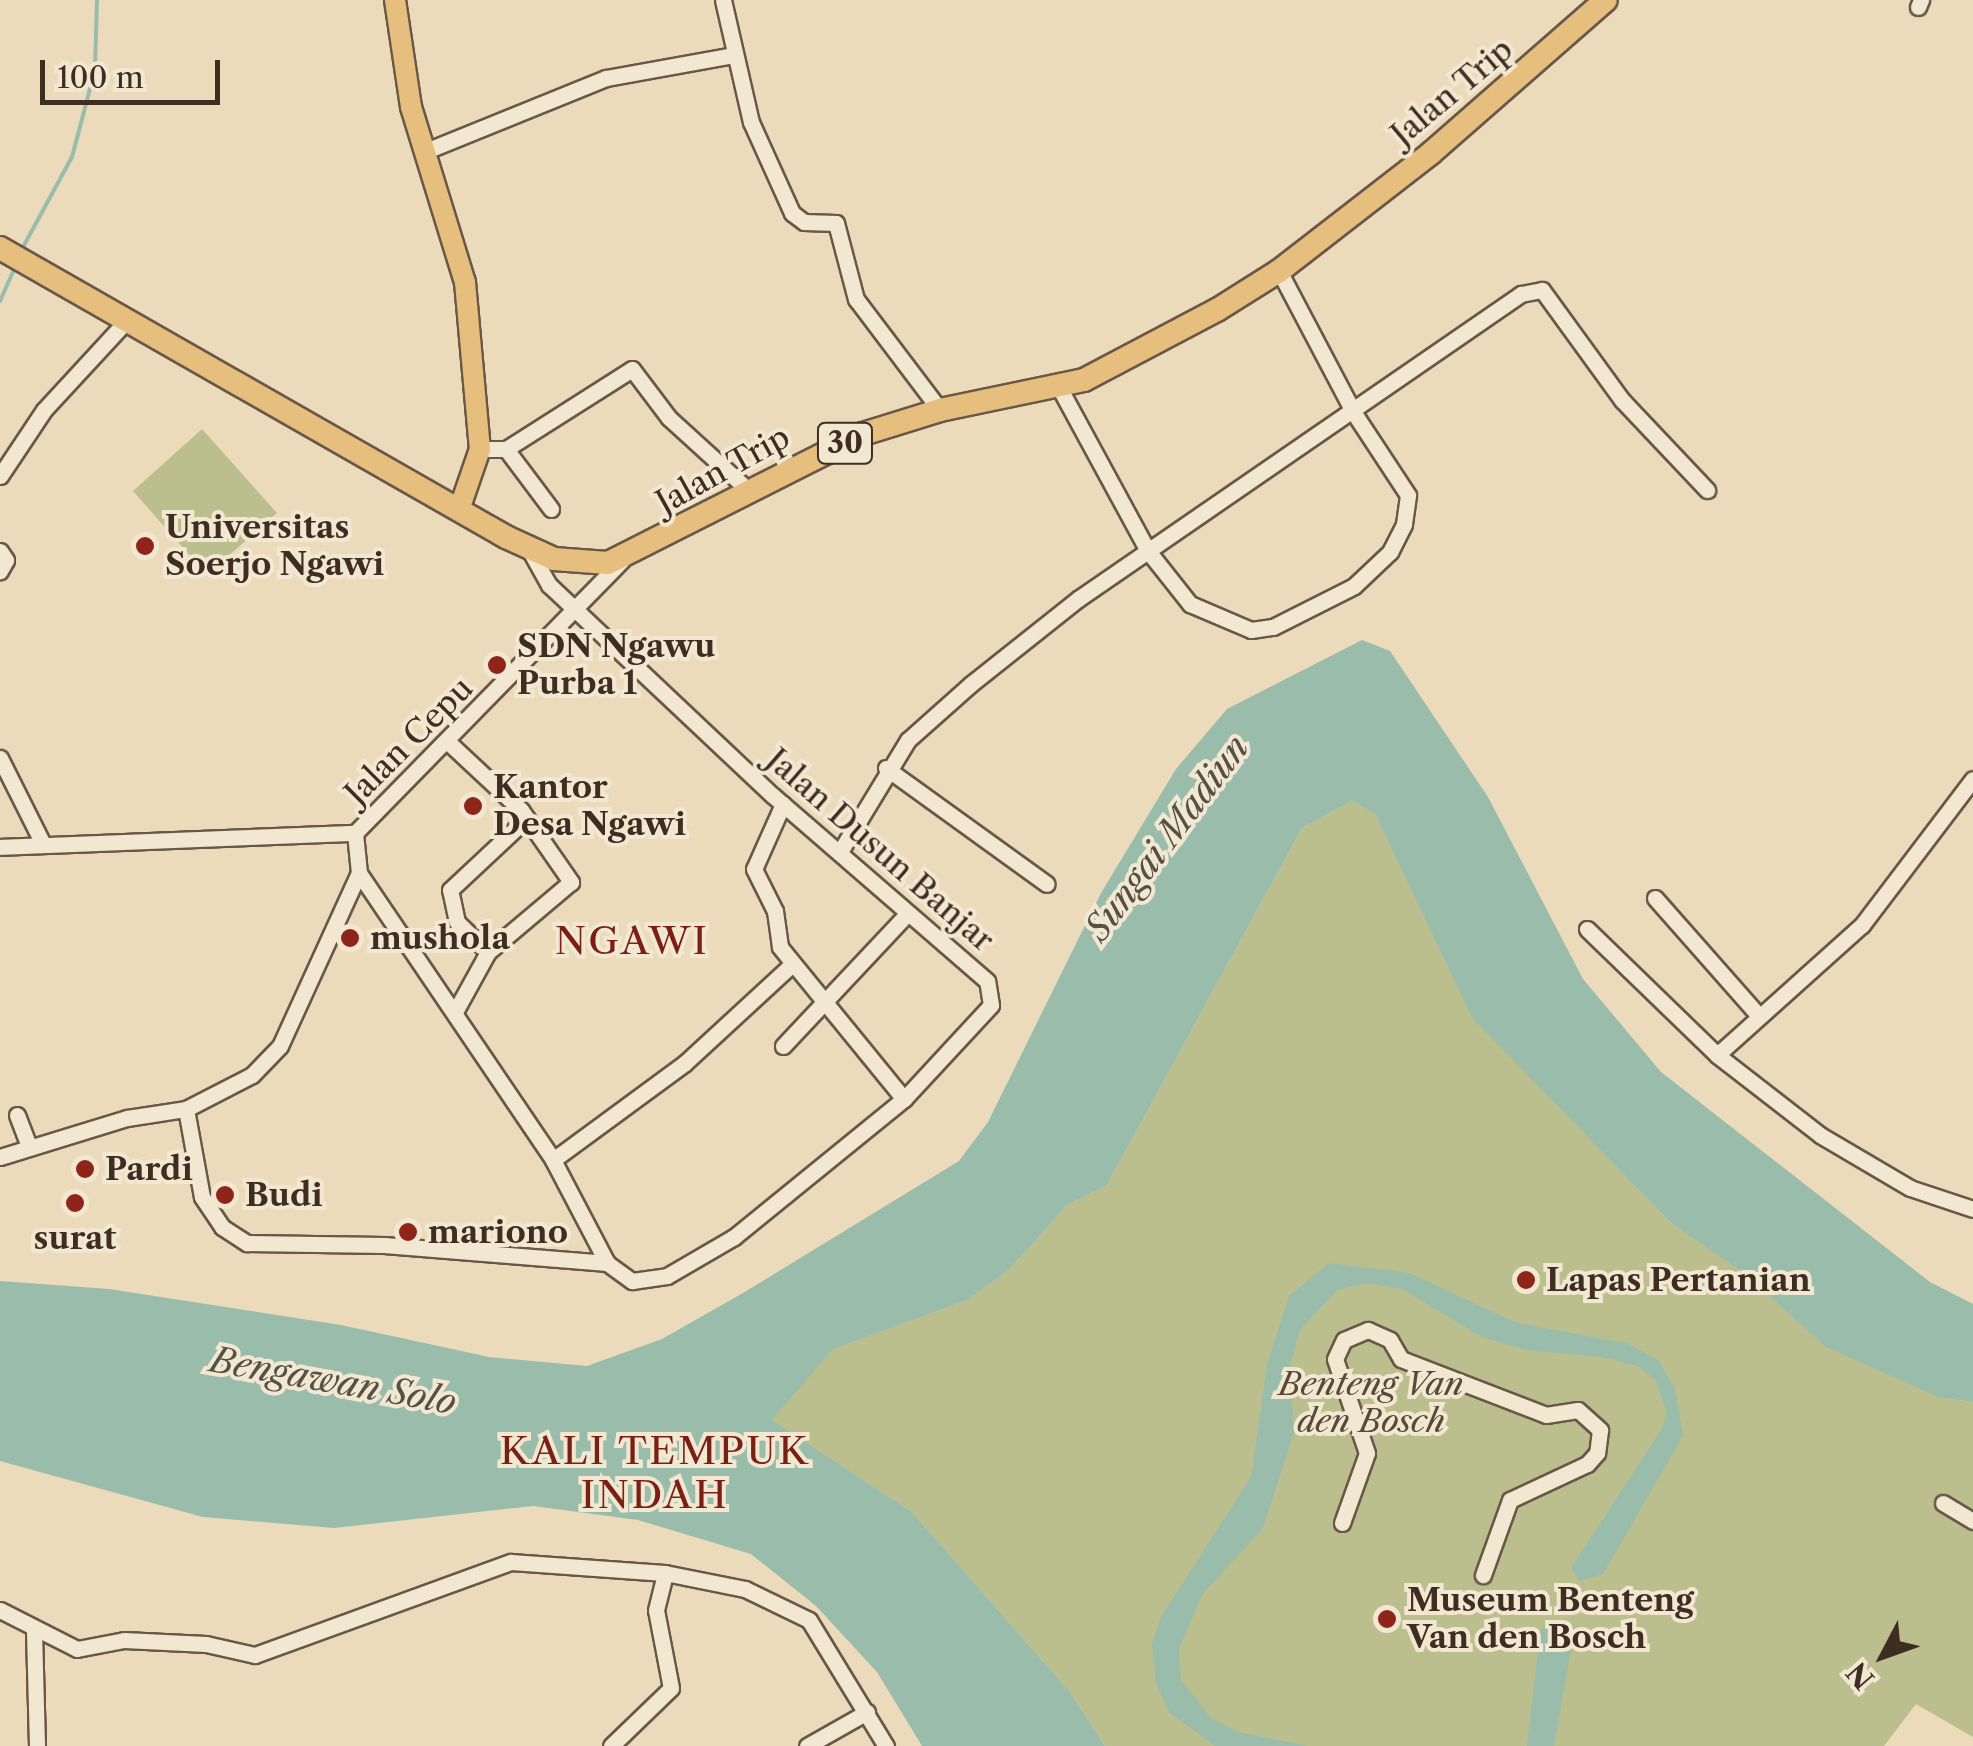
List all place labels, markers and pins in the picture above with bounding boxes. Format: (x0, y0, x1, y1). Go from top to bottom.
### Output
place label: Universitas Soerjo Ngawi (165, 509, 384, 584)
marker: Universitas Soerjo Ngawi (134, 535, 156, 557)
place label: SDN Ngawu Purba 1 (517, 628, 715, 703)
marker: SDN Ngawu Purba 1 (486, 654, 508, 676)
place label: Kantor Desa Ngawi (493, 769, 686, 844)
marker: Kantor Desa Ngawi (462, 795, 484, 817)
place label: mushola (370, 919, 510, 957)
marker: mushola (339, 927, 361, 949)
place label: Pardi (105, 1150, 193, 1188)
marker: Pardi (74, 1158, 96, 1180)
place label: Budi (245, 1176, 323, 1214)
marker: Budi (214, 1184, 236, 1206)
marker: surat (64, 1192, 86, 1214)
place label: mariono (428, 1213, 568, 1251)
place label: surat (34, 1219, 116, 1257)
marker: mariono (397, 1221, 419, 1243)
place label: Lapas Pertanian (1546, 1261, 1811, 1299)
marker: Lapas Pertanian (1515, 1269, 1537, 1291)
place label: Museum Benteng Van den Bosch (1407, 1582, 1694, 1657)
marker: Museum Benteng Van den Bosch (1376, 1608, 1398, 1630)

